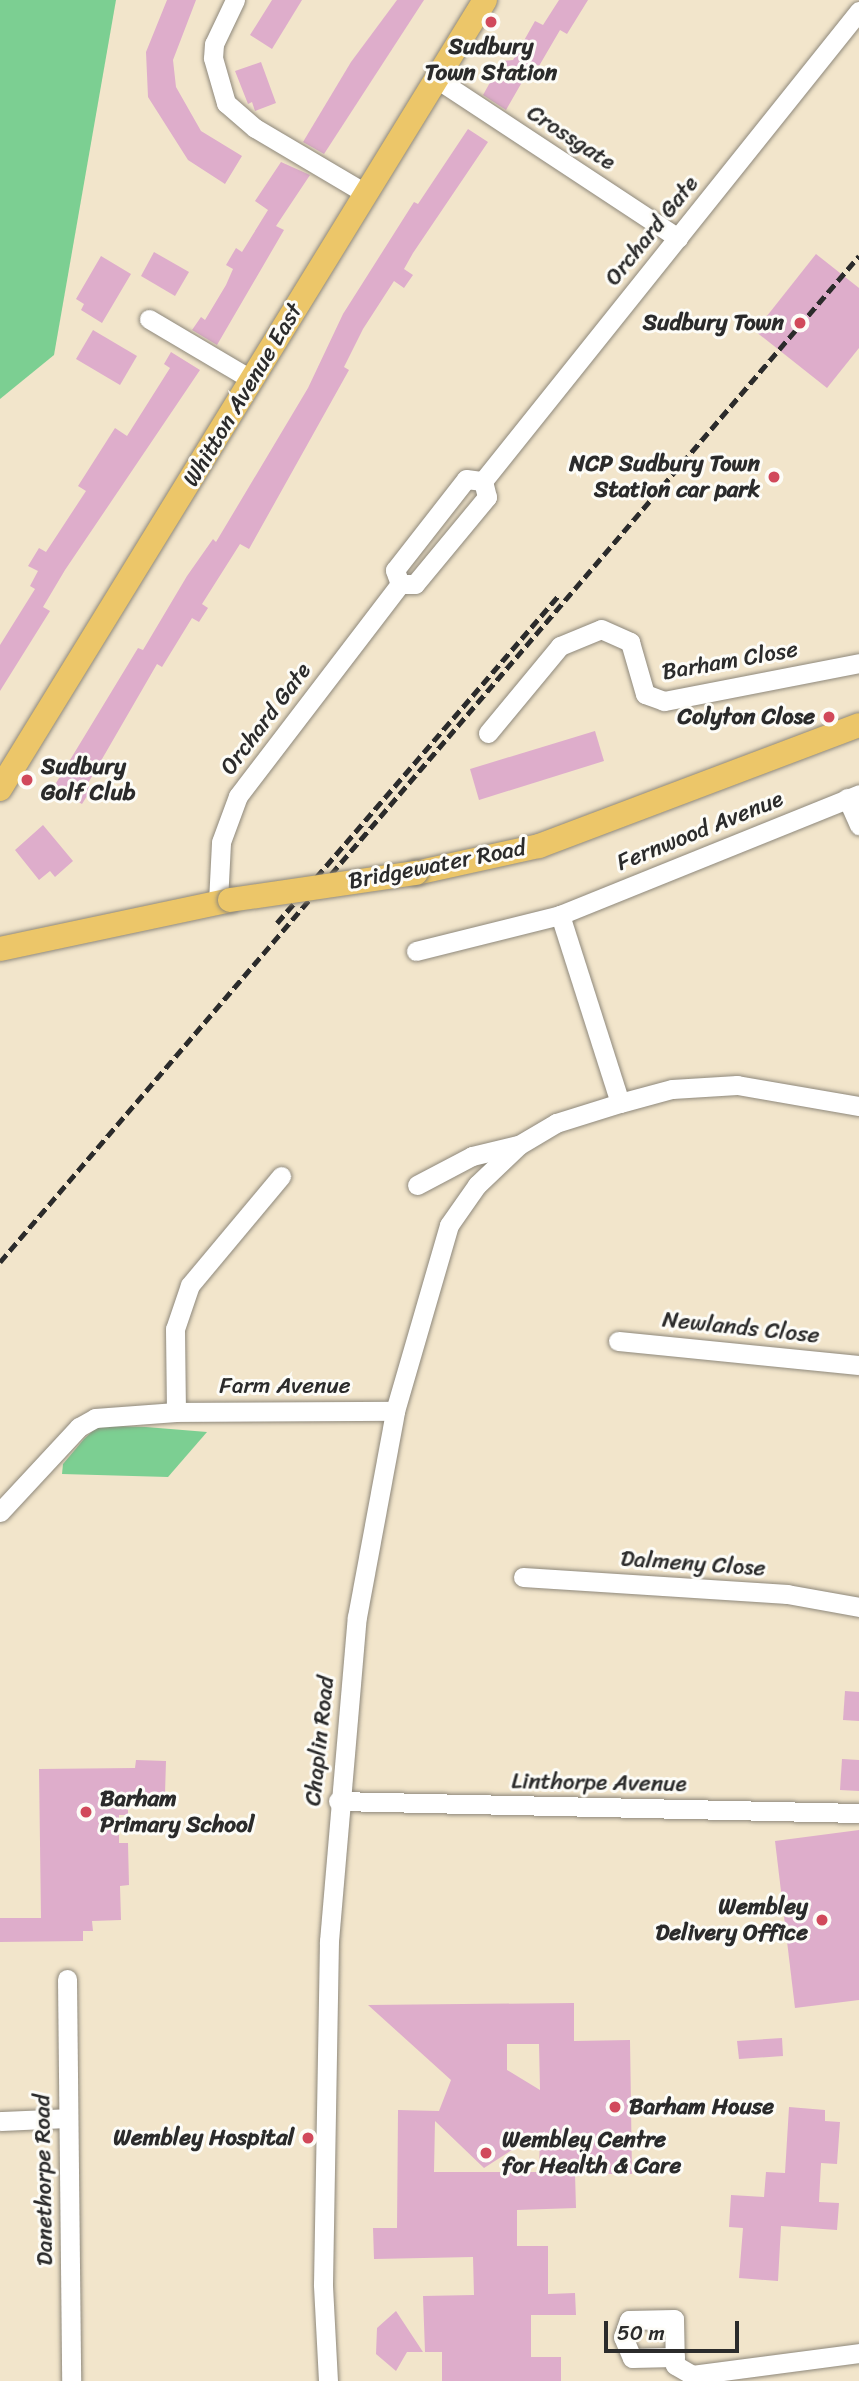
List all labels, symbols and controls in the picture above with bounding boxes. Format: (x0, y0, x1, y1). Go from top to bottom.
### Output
marker: Sudbury Town Station (483, 14, 499, 30)
place label: Sudbury Town Station (425, 33, 557, 87)
street label: Crossgate (522, 99, 620, 177)
street label: Orchard Gate (599, 170, 705, 292)
street label: Whitton Avenue East (177, 298, 309, 492)
place label: Sudbury Town (642, 309, 784, 337)
marker: Sudbury Town (790, 313, 810, 333)
place label: NCP Sudbury Town Station car park (569, 450, 760, 504)
marker: NCP Sudbury Town Station car park (766, 469, 782, 485)
street label: Barham Close (660, 635, 800, 687)
street label: Orchard Gate (214, 657, 318, 781)
place label: Colyton Close (676, 703, 815, 731)
marker: Colyton Close (821, 709, 837, 725)
place label: Sudbury Golf Club (41, 753, 135, 807)
marker: Sudbury Golf Club (19, 772, 35, 788)
street label: Fernwood Avenue (613, 785, 787, 877)
street label: Bridgewater Road (346, 834, 528, 896)
street label: Newlands Close (661, 1306, 821, 1350)
street label: Farm Avenue (220, 1372, 350, 1400)
street label: Dalmeny Close (619, 1545, 767, 1583)
street label: Chaplin Road (299, 1675, 341, 1807)
street label: Linthorpe Avenue (511, 1768, 687, 1798)
place label: Barham Primary School (100, 1785, 254, 1839)
marker: Barham Primary School (78, 1804, 94, 1820)
place label: Wembley Delivery Office (655, 1893, 808, 1947)
marker: Wembley Delivery Office (814, 1912, 830, 1928)
place label: Barham House (629, 2093, 774, 2121)
street label: Danethorpe Road (29, 2094, 59, 2266)
marker: Barham House (607, 2099, 623, 2115)
place label: Wembley Hospital (114, 2124, 294, 2152)
place label: Wembley Centre for Health & Care (502, 2126, 681, 2180)
marker: Wembley Hospital (300, 2130, 316, 2146)
marker: Wembley Centre for Health & Care (476, 2143, 496, 2163)
scale bar (607, 2308, 742, 2352)
text: 50 m (617, 2314, 665, 2352)

